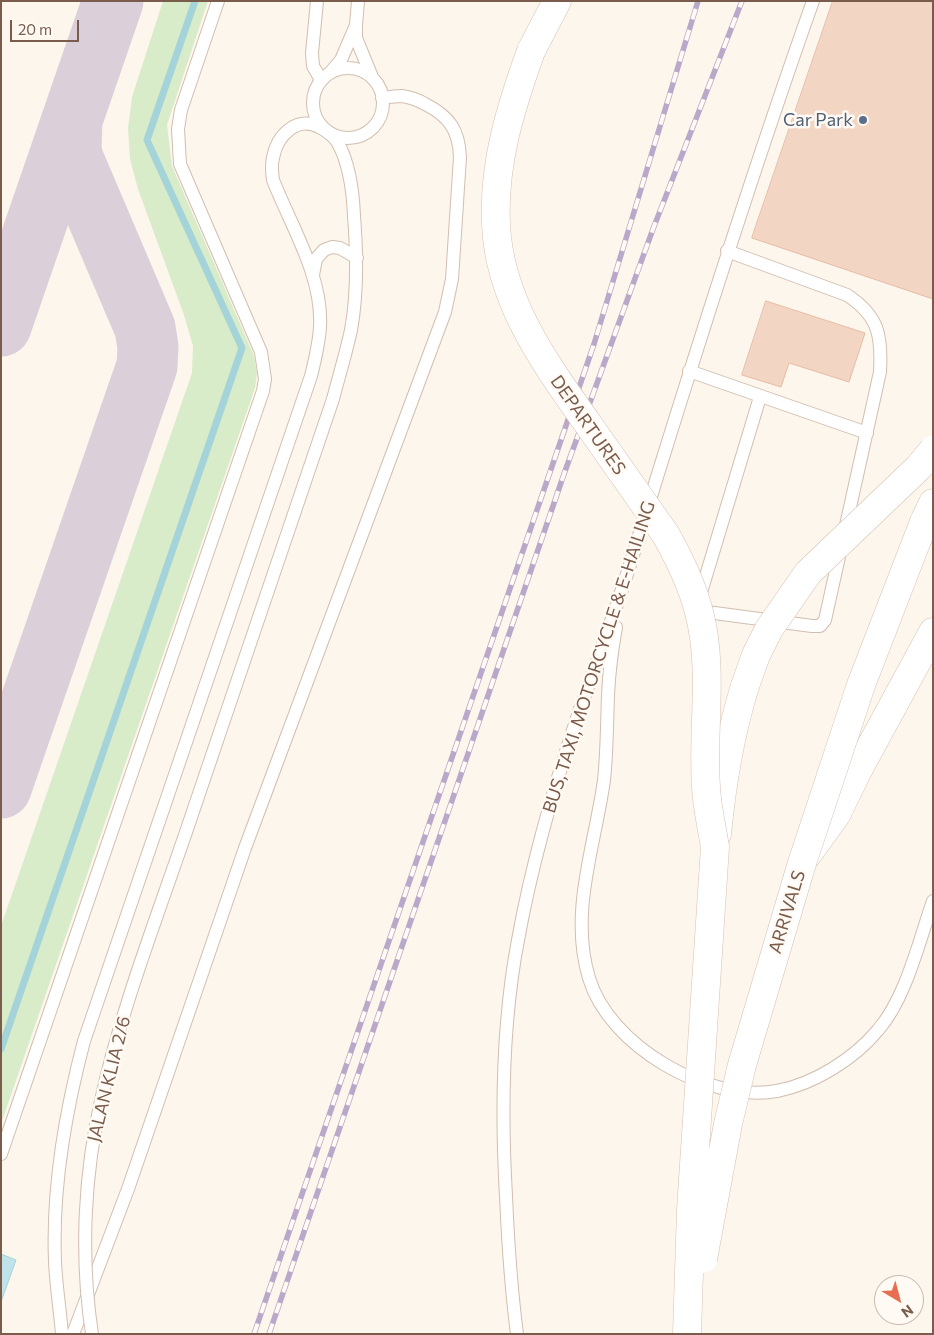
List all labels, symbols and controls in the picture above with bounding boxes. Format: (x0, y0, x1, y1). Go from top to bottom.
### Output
scale bar (12, 10, 81, 42)
text: 20 m (18, 20, 52, 38)
place label: Car Park (783, 109, 853, 131)
marker: Car Park (857, 114, 869, 126)
street label: DEPARTURES (546, 371, 630, 479)
street label: BUS, TAXI, MOTORCYCLE & E-HAILING (538, 498, 660, 816)
street label: ARRIVALS (764, 868, 810, 956)
street label: JALAN KLIA 2/6 (83, 1014, 135, 1144)
north arrow (874, 1275, 924, 1325)
text: N (898, 1302, 917, 1322)

